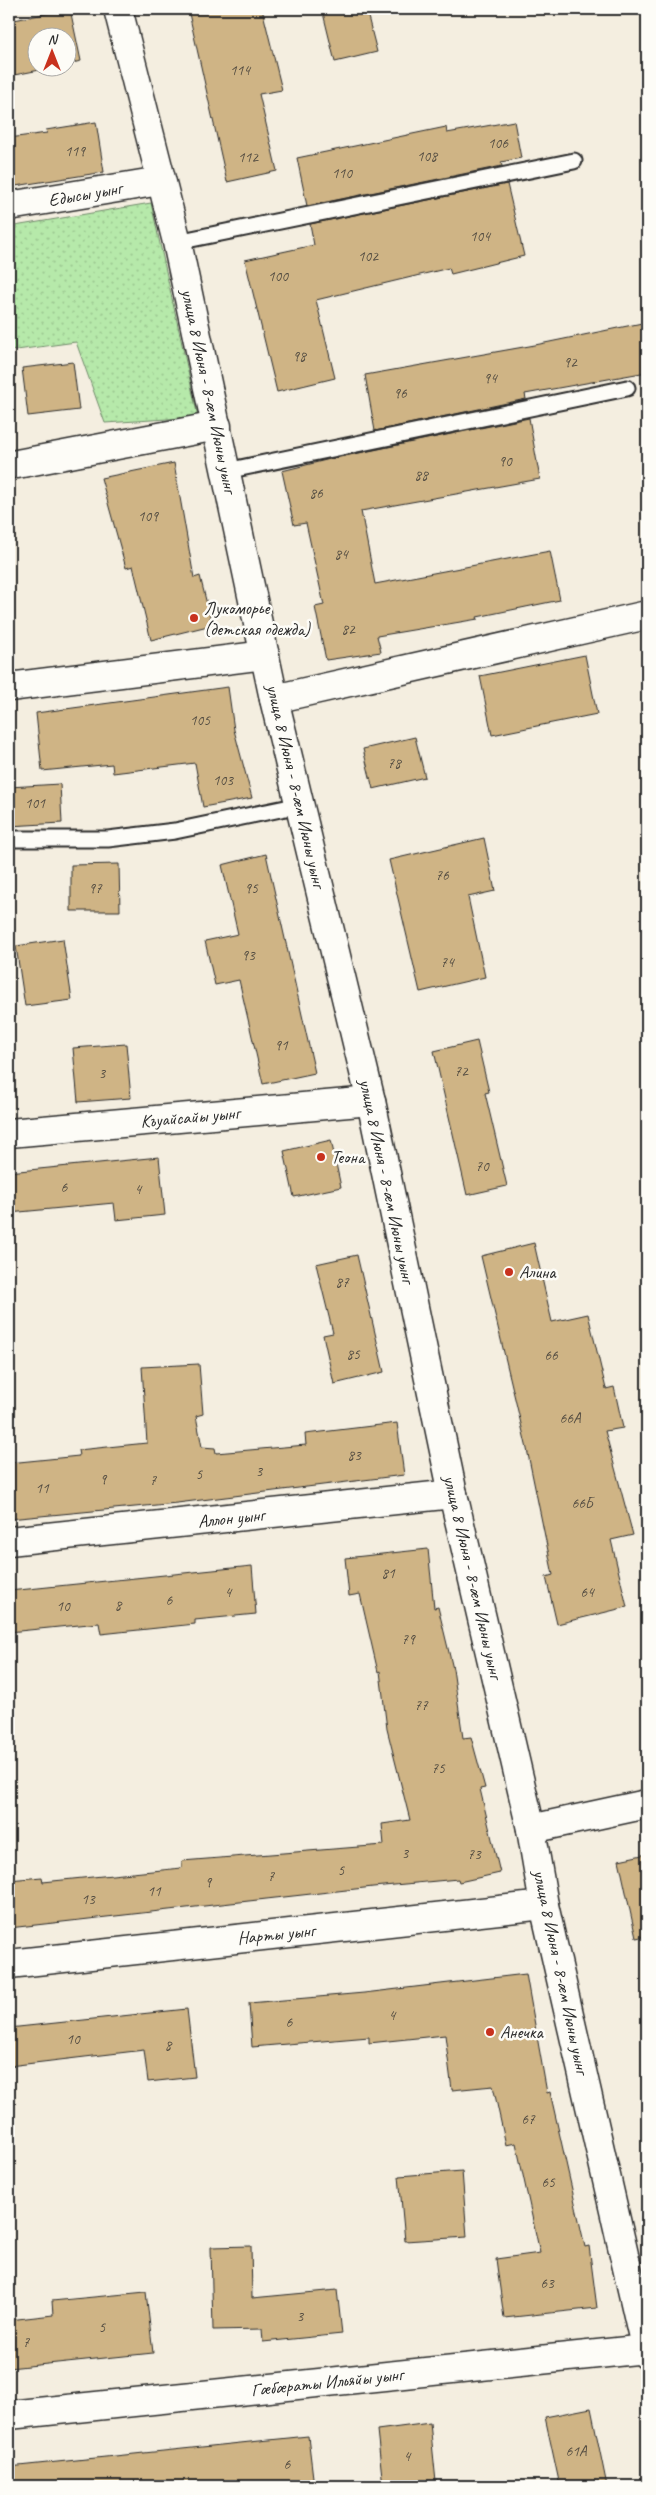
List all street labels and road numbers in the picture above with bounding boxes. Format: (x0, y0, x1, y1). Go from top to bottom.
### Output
street label: Едысы уынг (47, 176, 126, 211)
street label: улица 8 Июня - 8-ӕм Июны уынг (176, 286, 242, 498)
street label: улица 8 Июня - 8-ӕм Июны уынг (262, 681, 331, 893)
street label: улица 8 Июня - 8-ӕм Июны уынг (354, 1076, 420, 1288)
street label: Къуайсайы уынг (140, 1101, 243, 1132)
street label: улица 8 Июня - 8-ӕм Июны уынг (439, 1472, 508, 1684)
street label: Аллон уынг (197, 1503, 268, 1532)
street label: улица 8 Июня - 8-ӕм Июны уынг (528, 1867, 594, 2079)
street label: Нарты уынг (236, 1919, 319, 1949)
street label: Гæбæраты Ильяйы уынг (250, 2363, 407, 2401)

